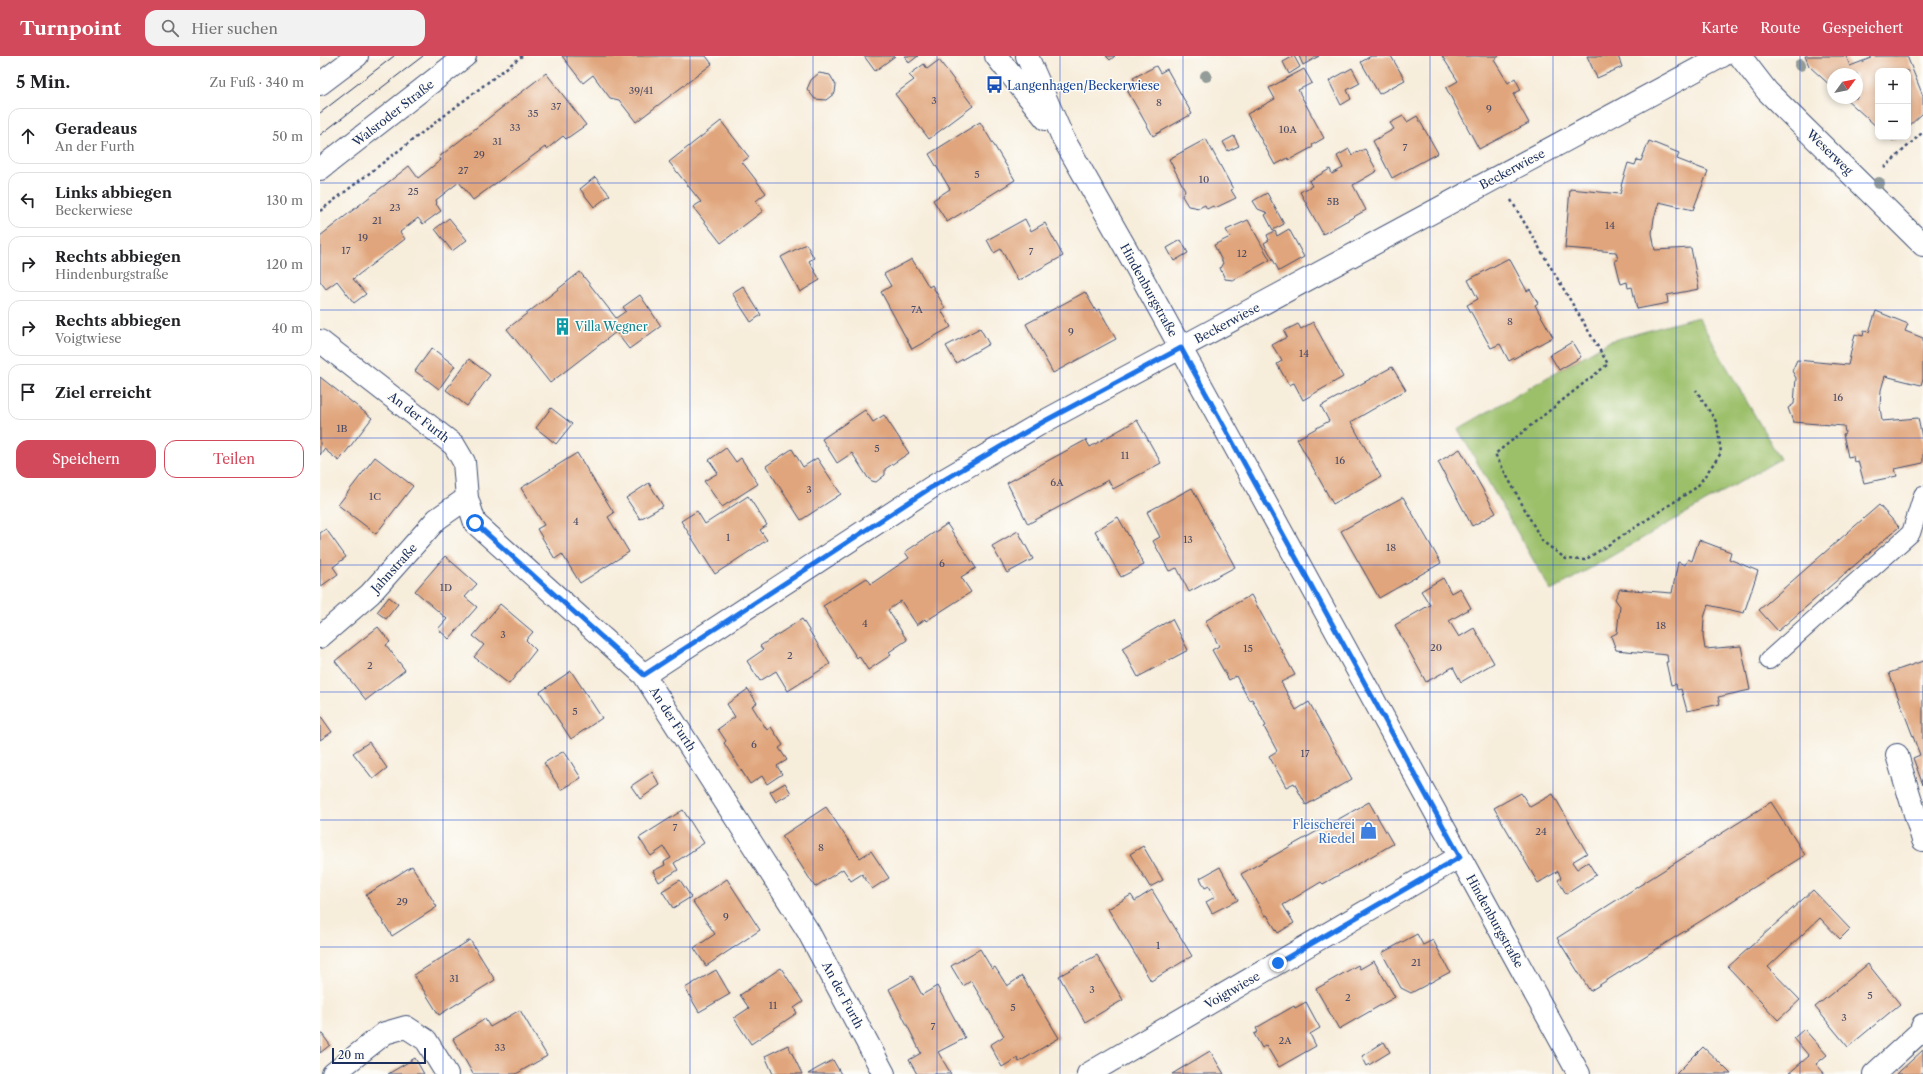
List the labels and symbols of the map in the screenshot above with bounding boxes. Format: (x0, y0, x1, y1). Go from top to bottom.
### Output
north arrow (1827, 68, 1863, 104)
bus stop icon: Langenhagen/Beckerwiese (984, 75, 1004, 95)
street label: Walsroder Straße (348, 76, 437, 150)
place label: Langenhagen/Beckerwiese (1007, 78, 1160, 93)
house number: 39/41 (629, 84, 654, 97)
house number: 3 (931, 94, 937, 107)
house number: 8 (1156, 96, 1162, 109)
house number: 37 (551, 100, 561, 113)
house number: 9 (1486, 102, 1492, 115)
house number: 35 (528, 107, 538, 120)
house number: 33 (509, 121, 521, 134)
house number: 10A (1279, 123, 1297, 136)
street label: Weserweg (1803, 126, 1857, 178)
house number: 31 (492, 135, 503, 148)
house number: 7 (1403, 141, 1408, 154)
street label: Beckerwiese (1477, 145, 1548, 193)
house number: 29 (473, 148, 485, 161)
house number: 27 (458, 164, 468, 177)
house number: 5 (974, 168, 980, 181)
house number: 10 (1199, 173, 1209, 186)
house number: 25 (407, 185, 419, 198)
house number: 5B (1327, 195, 1339, 208)
house number: 23 (389, 201, 401, 214)
house number: 21 (372, 214, 383, 227)
house number: 14 (1605, 219, 1615, 232)
house number: 19 (358, 231, 368, 244)
street label: Hindenburgstraße (1117, 241, 1181, 340)
house number: 17 (341, 244, 351, 257)
house number: 7 (1029, 245, 1034, 258)
house number: 12 (1237, 247, 1247, 260)
street label: Beckerwiese (1192, 299, 1263, 347)
house number: 7A (911, 303, 924, 316)
house number: 8 (1507, 315, 1513, 328)
building icon: Villa Wegner (552, 316, 572, 336)
place label: Villa Wegner (574, 319, 648, 334)
house number: 9 (1068, 325, 1074, 338)
house number: 14 (1299, 347, 1309, 360)
street label: An der Furth (385, 388, 453, 446)
house number: 16 (1833, 391, 1843, 404)
house number: 1B (336, 422, 348, 435)
house number: 5 (874, 442, 880, 455)
house number: 11 (1121, 449, 1130, 462)
house number: 16 (1335, 454, 1345, 467)
house number: 6A (1050, 476, 1064, 489)
house number: 3 (806, 483, 812, 496)
house number: 1C (369, 490, 381, 503)
route start (466, 514, 484, 532)
house number: 4 (573, 515, 579, 528)
house number: 1 (726, 531, 731, 544)
house number: 13 (1183, 533, 1193, 546)
street label: Jahnstraße (367, 540, 420, 597)
house number: 18 (1386, 541, 1396, 554)
house number: 6 (939, 557, 945, 570)
house number: 1D (440, 581, 452, 594)
house number: 4 (862, 617, 868, 630)
house number: 18 (1656, 619, 1666, 632)
house number: 3 (500, 628, 506, 641)
house number: 20 (1430, 641, 1442, 654)
house number: 15 (1243, 642, 1253, 655)
house number: 2 (787, 649, 793, 662)
house number: 2 (367, 659, 373, 672)
street label: An der Furth (646, 683, 700, 754)
house number: 5 (572, 705, 578, 718)
house number: 6 (751, 738, 757, 751)
house number: 17 (1300, 747, 1310, 760)
place label: Fleischerei Riedel (1292, 817, 1355, 846)
house number: 7 (673, 821, 678, 834)
shop icon: Fleischerei Riedel (1358, 821, 1378, 841)
house number: 24 (1535, 825, 1547, 838)
house number: 8 (818, 841, 824, 854)
street label: Hindenburgstraße (1463, 872, 1527, 971)
house number: 29 (396, 895, 408, 908)
house number: 9 (723, 910, 729, 923)
house number: 1 (1156, 939, 1161, 952)
route end (1269, 954, 1287, 972)
house number: 21 (1411, 956, 1422, 969)
street label: An der Furth (819, 958, 867, 1031)
street label: Voigtwiese (1201, 968, 1263, 1012)
house number: 31 (449, 972, 460, 985)
house number: 3 (1089, 983, 1095, 996)
house number: 5 (1867, 989, 1873, 1002)
house number: 2 (1345, 991, 1351, 1004)
house number: 11 (769, 999, 778, 1012)
house number: 5 (1010, 1001, 1016, 1014)
house number: 3 (1841, 1011, 1847, 1024)
house number: 7 (931, 1020, 936, 1033)
house number: 2A (1278, 1034, 1292, 1047)
house number: 33 (494, 1041, 506, 1054)
scale bar (332, 1046, 426, 1065)

